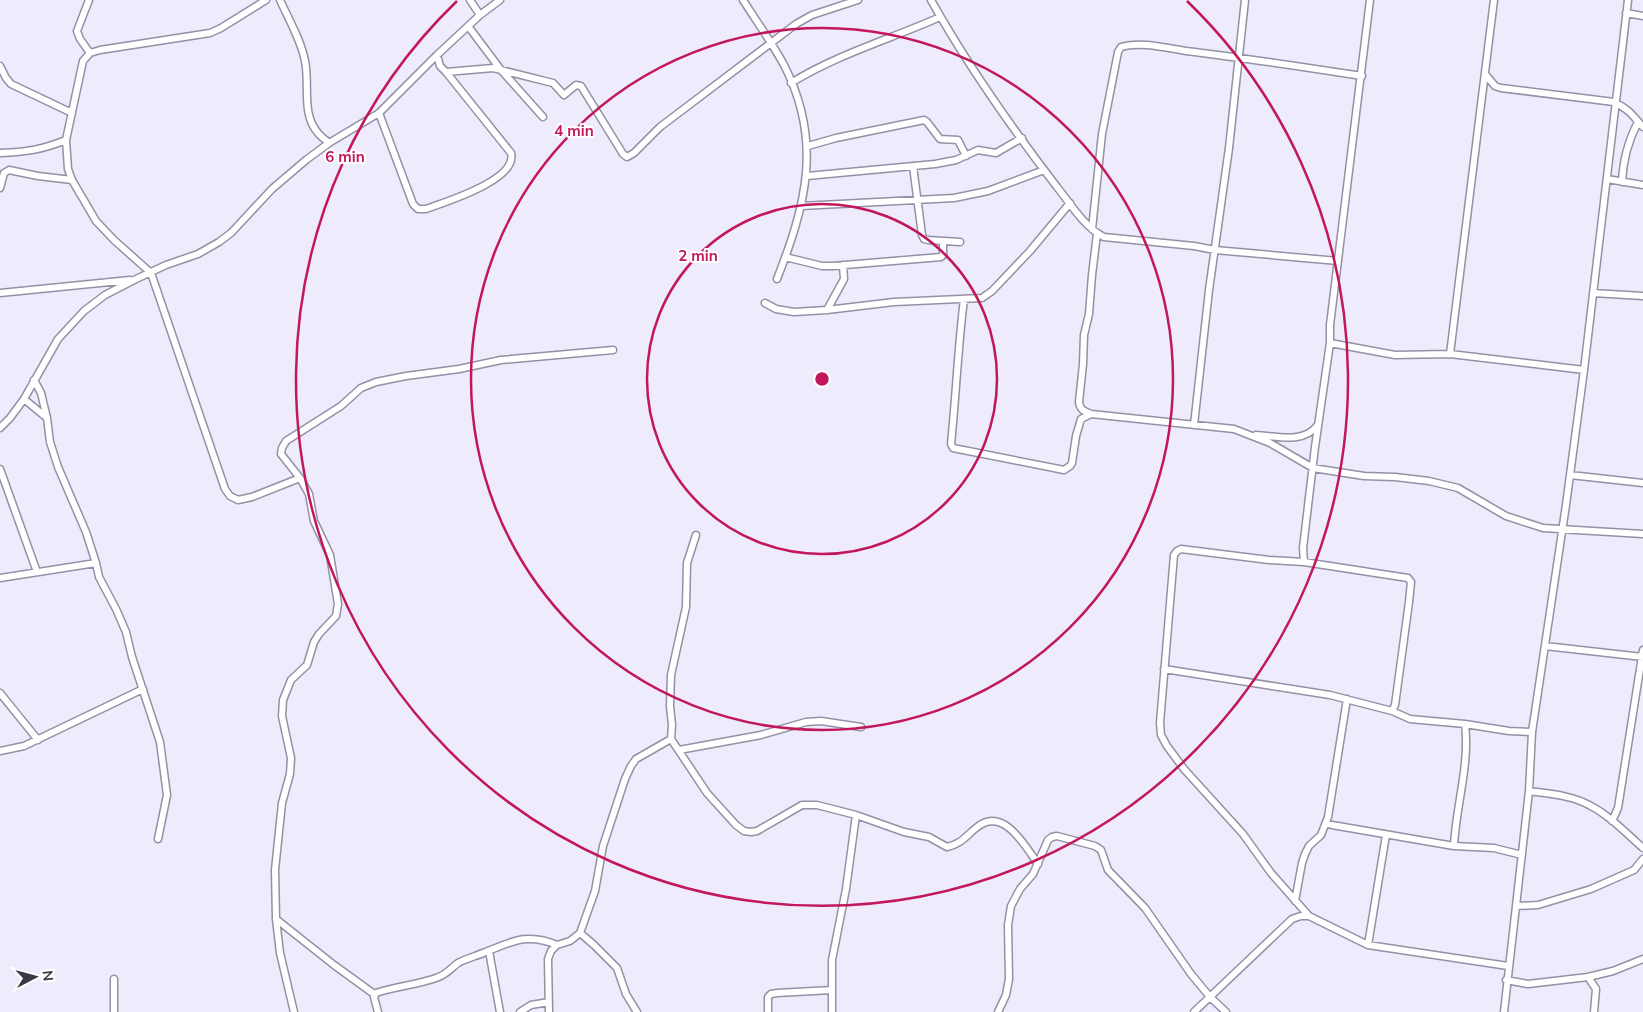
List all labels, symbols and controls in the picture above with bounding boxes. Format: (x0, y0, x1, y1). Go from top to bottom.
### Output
text: 4 min (554, 121, 594, 140)
text: 6 min (325, 147, 365, 166)
text: 2 min (678, 246, 718, 265)
centre of rings (813, 370, 831, 388)
north arrow (10, 952, 60, 1002)
text: N (38, 969, 57, 982)

